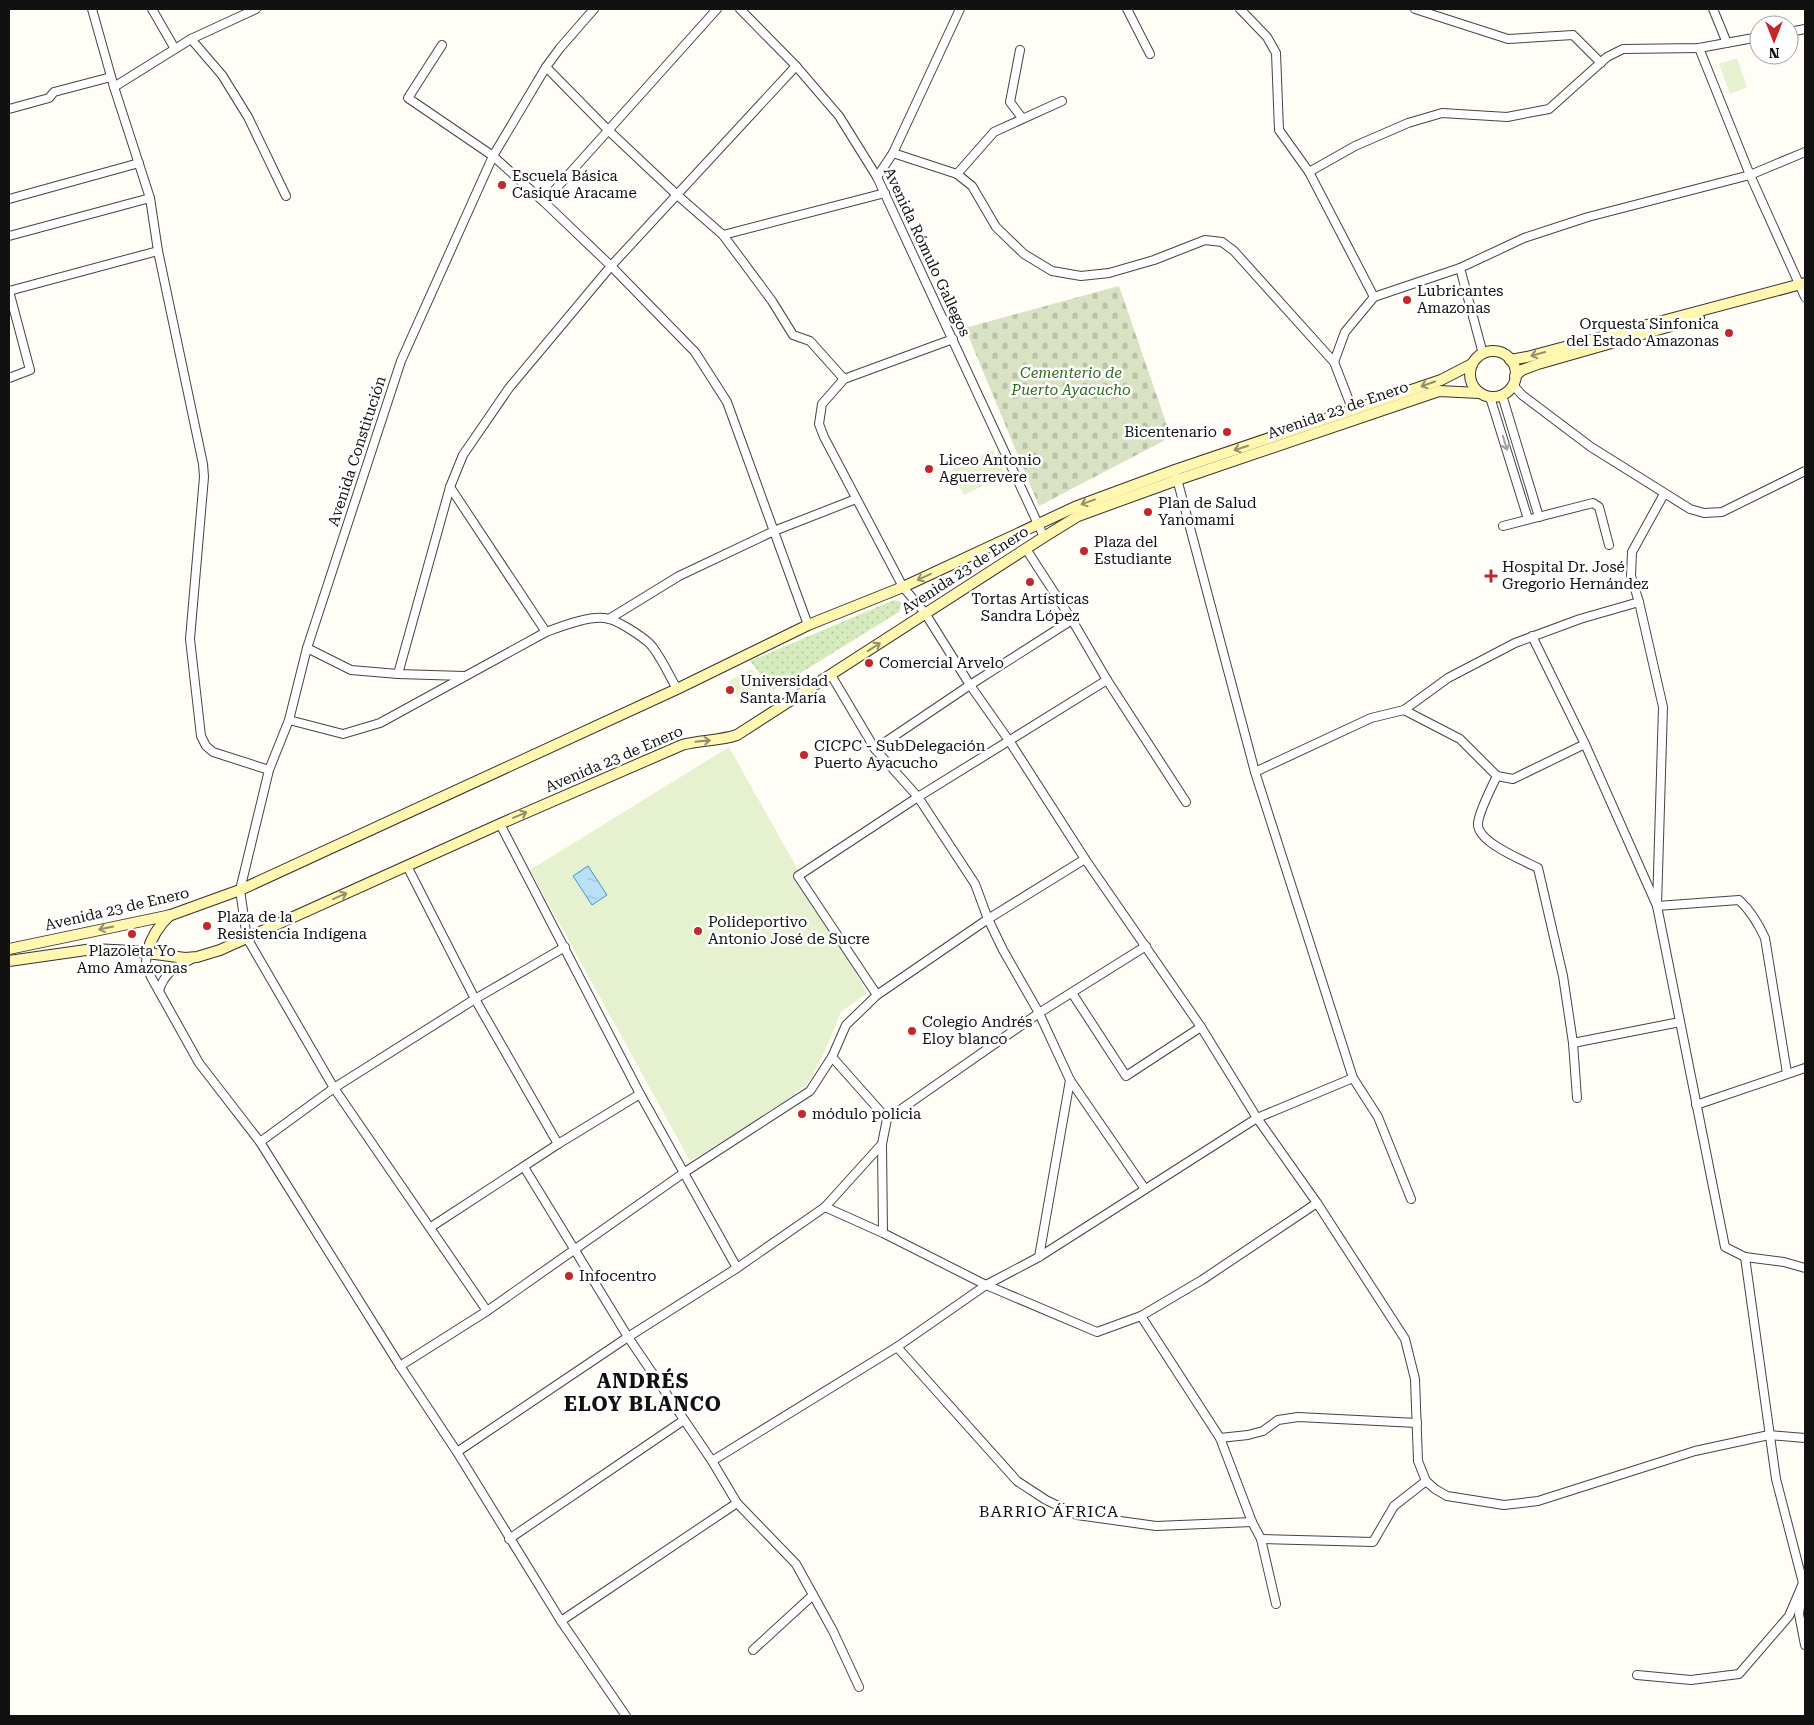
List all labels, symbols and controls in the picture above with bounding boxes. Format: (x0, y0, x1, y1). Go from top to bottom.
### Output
north arrow (1749, 15, 1799, 65)
text: N (1768, 45, 1779, 61)
street label: Avenida Rómulo Gallegos (880, 165, 974, 339)
place label: Escuela Básica Casique Aracame (512, 167, 637, 202)
marker: Escuela Básica Casique Aracame (496, 179, 508, 191)
place label: Lubricantes Amazonas (1417, 282, 1503, 317)
marker: Lubricantes Amazonas (1401, 294, 1413, 306)
place label: Orquesta Sinfonica del Estado Amazonas (1566, 315, 1719, 350)
marker: Orquesta Sinfonica del Estado Amazonas (1723, 327, 1735, 339)
one-way arrow (1531, 350, 1547, 360)
park label: Cementerio de Puerto Ayacucho (1010, 364, 1131, 399)
street label: Avenida Constitución (324, 373, 390, 528)
street label: Avenida 23 de Enero (1265, 377, 1411, 443)
one-way arrow (1421, 380, 1436, 389)
place label: Bicentenario (1124, 423, 1217, 441)
marker: Bicentenario (1221, 426, 1233, 438)
one-way arrow (1501, 435, 1511, 451)
one-way arrow (1234, 444, 1249, 453)
place label: Liceo Antonio Aguerrevere (939, 451, 1041, 486)
marker: Liceo Antonio Aguerrevere (923, 463, 935, 475)
place label: Plan de Salud Yanomami (1158, 494, 1257, 529)
one-way arrow (1081, 498, 1096, 507)
marker: Plan de Salud Yanomami (1142, 506, 1154, 518)
street label: Avenida 23 de Enero (898, 522, 1032, 618)
place label: Plaza del Estudiante (1094, 533, 1172, 568)
marker: Plaza del Estudiante (1078, 545, 1090, 557)
place label: Hospital Dr. José Gregorio Hernández (1502, 558, 1648, 593)
marker: Hospital Dr. José Gregorio Hernández (1484, 569, 1498, 583)
one-way arrow (917, 572, 932, 582)
marker: Tortas Artísticas Sandra López (1024, 576, 1036, 588)
place label: Tortas Artísticas Sandra López (971, 590, 1089, 625)
one-way arrow (867, 642, 881, 652)
place label: Comercial Arvelo (879, 654, 1004, 672)
marker: Comercial Arvelo (863, 657, 875, 669)
place label: Universidad Santa María (740, 672, 828, 707)
marker: Universidad Santa María (724, 684, 736, 696)
street label: Avenida 23 de Enero (543, 722, 685, 796)
one-way arrow (695, 736, 711, 746)
place label: CICPC - SubDelegación Puerto Ayacucho (814, 737, 986, 772)
marker: CICPC - SubDelegación Puerto Ayacucho (798, 749, 810, 761)
one-way arrow (512, 809, 527, 819)
street label: Avenida 23 de Enero (43, 884, 191, 934)
one-way arrow (332, 890, 347, 900)
place label: Plaza de la Resistencia Indígena (217, 908, 367, 943)
place label: Polideportivo Antonio José de Sucre (708, 913, 870, 948)
marker: Plaza de la Resistencia Indígena (201, 920, 213, 932)
one-way arrow (98, 924, 114, 934)
marker: Polideportivo Antonio José de Sucre (692, 925, 704, 937)
marker: Plazoleta Yo Amo Amazonas (126, 928, 138, 940)
place label: Plazoleta Yo Amo Amazonas (77, 942, 187, 977)
place label: Colegio Andrés Eloy blanco (922, 1013, 1032, 1048)
marker: Colegio Andrés Eloy blanco (906, 1025, 918, 1037)
place label: módulo policia (812, 1105, 921, 1123)
marker: módulo policia (796, 1108, 808, 1120)
place label: Infocentro (579, 1267, 656, 1285)
marker: Infocentro (563, 1270, 575, 1282)
district label: ANDRÉS ELOY BLANCO (564, 1368, 722, 1416)
district label: BARRIO ÁFRICA (979, 1502, 1119, 1521)

